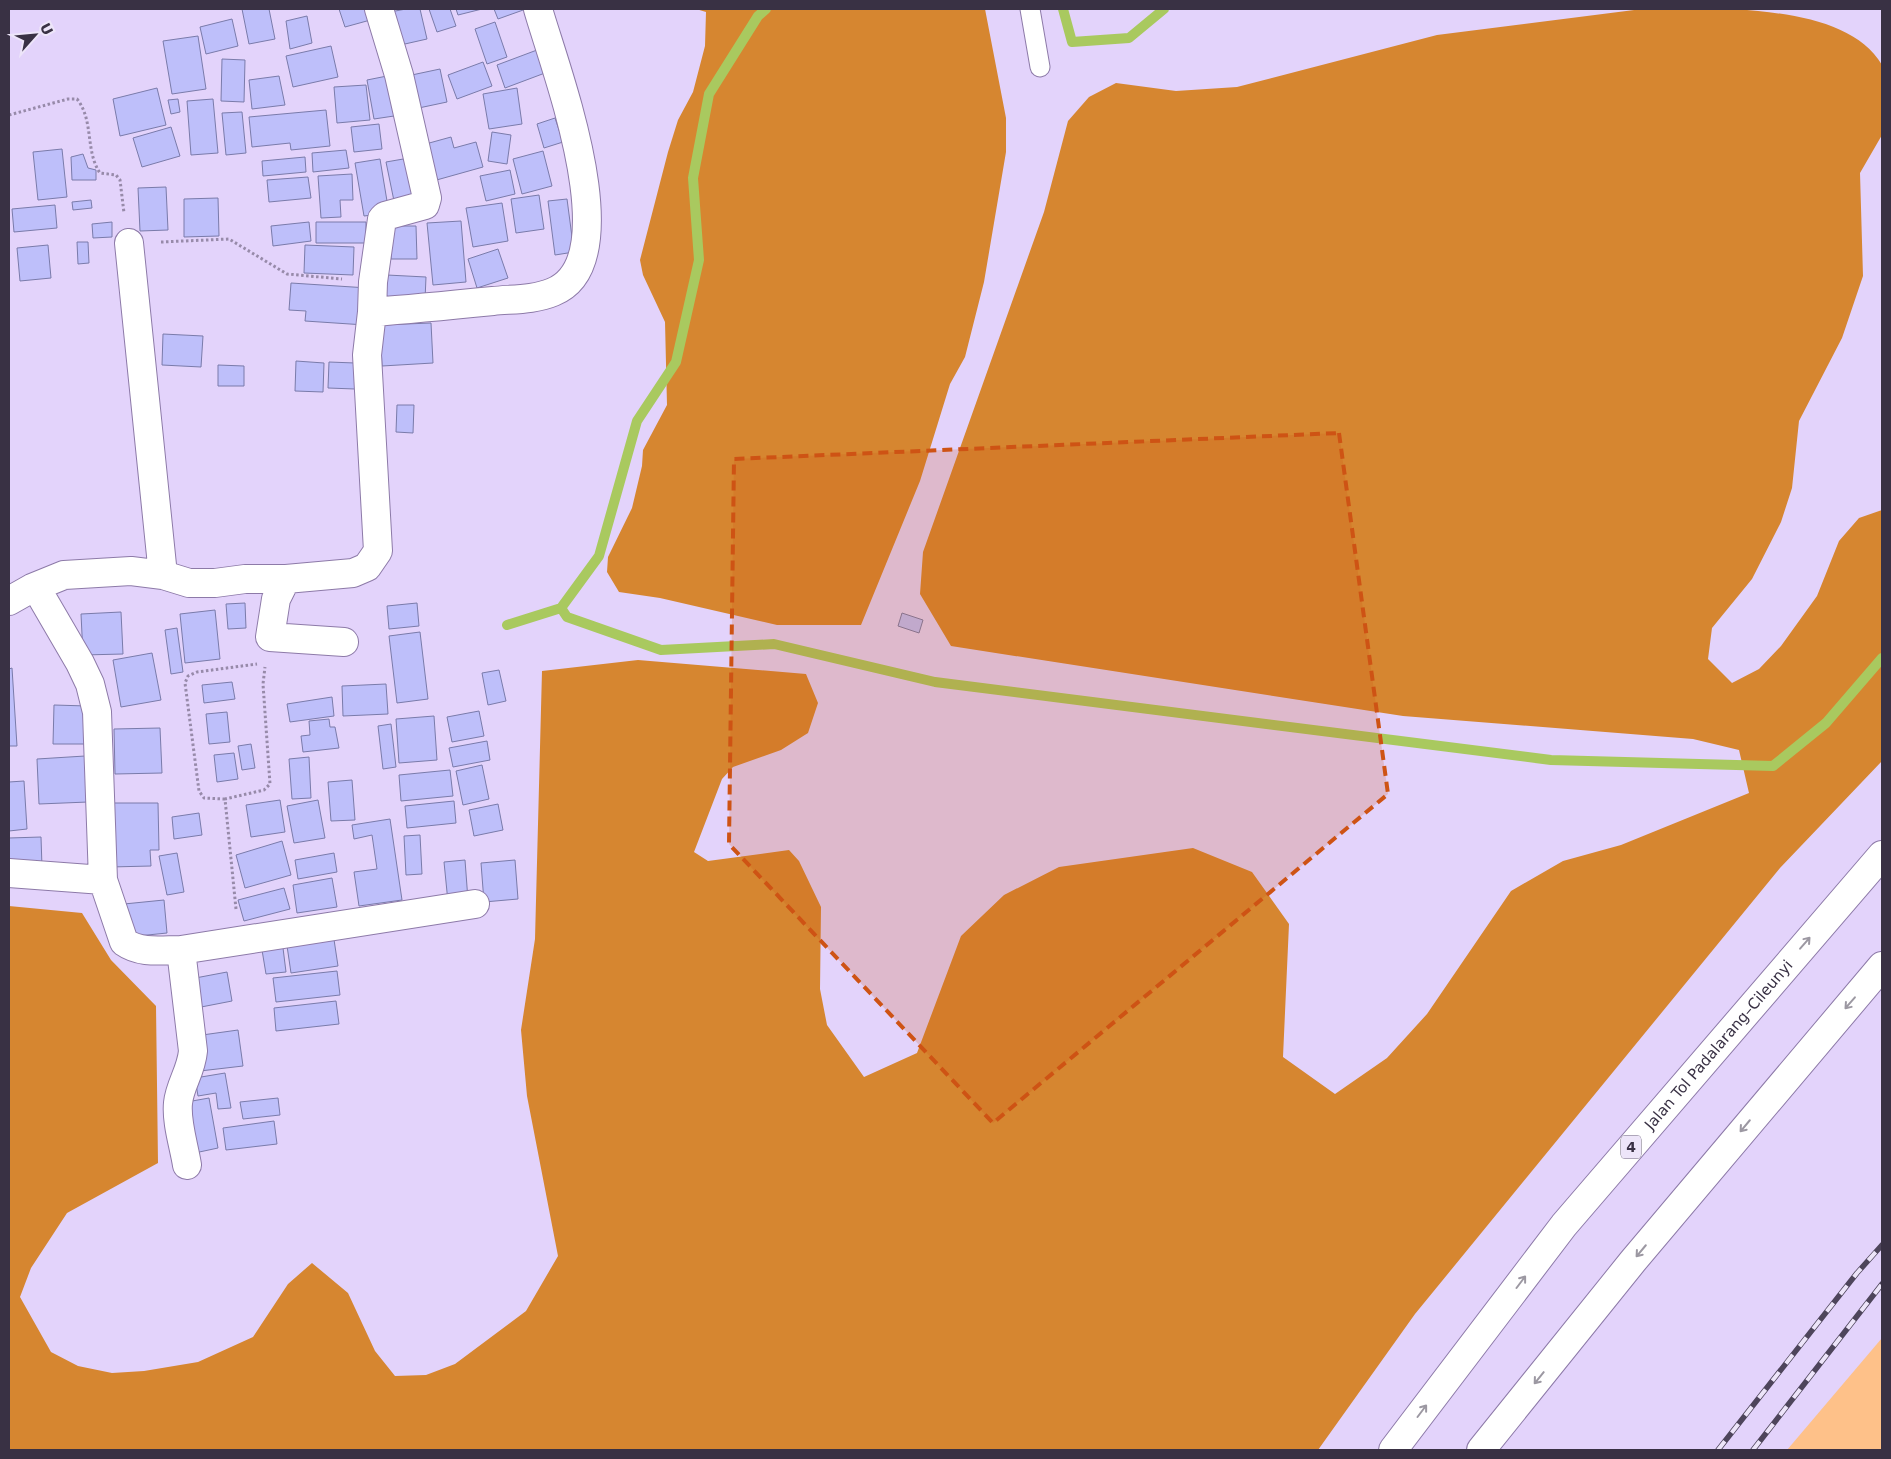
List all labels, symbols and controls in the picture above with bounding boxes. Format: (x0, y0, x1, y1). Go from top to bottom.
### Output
north arrow (10, 10, 60, 60)
text: U (37, 20, 56, 38)
one-way arrow (1799, 937, 1811, 950)
street label: Jalan Tol Padalarang–Cileunyi (1640, 956, 1797, 1134)
one-way arrow (1845, 996, 1856, 1009)
one-way arrow (1739, 1120, 1750, 1133)
road number: 4 (1621, 1136, 1641, 1158)
one-way arrow (1635, 1244, 1646, 1257)
one-way arrow (1515, 1276, 1526, 1289)
one-way arrow (1534, 1371, 1544, 1385)
one-way arrow (1417, 1405, 1428, 1418)

